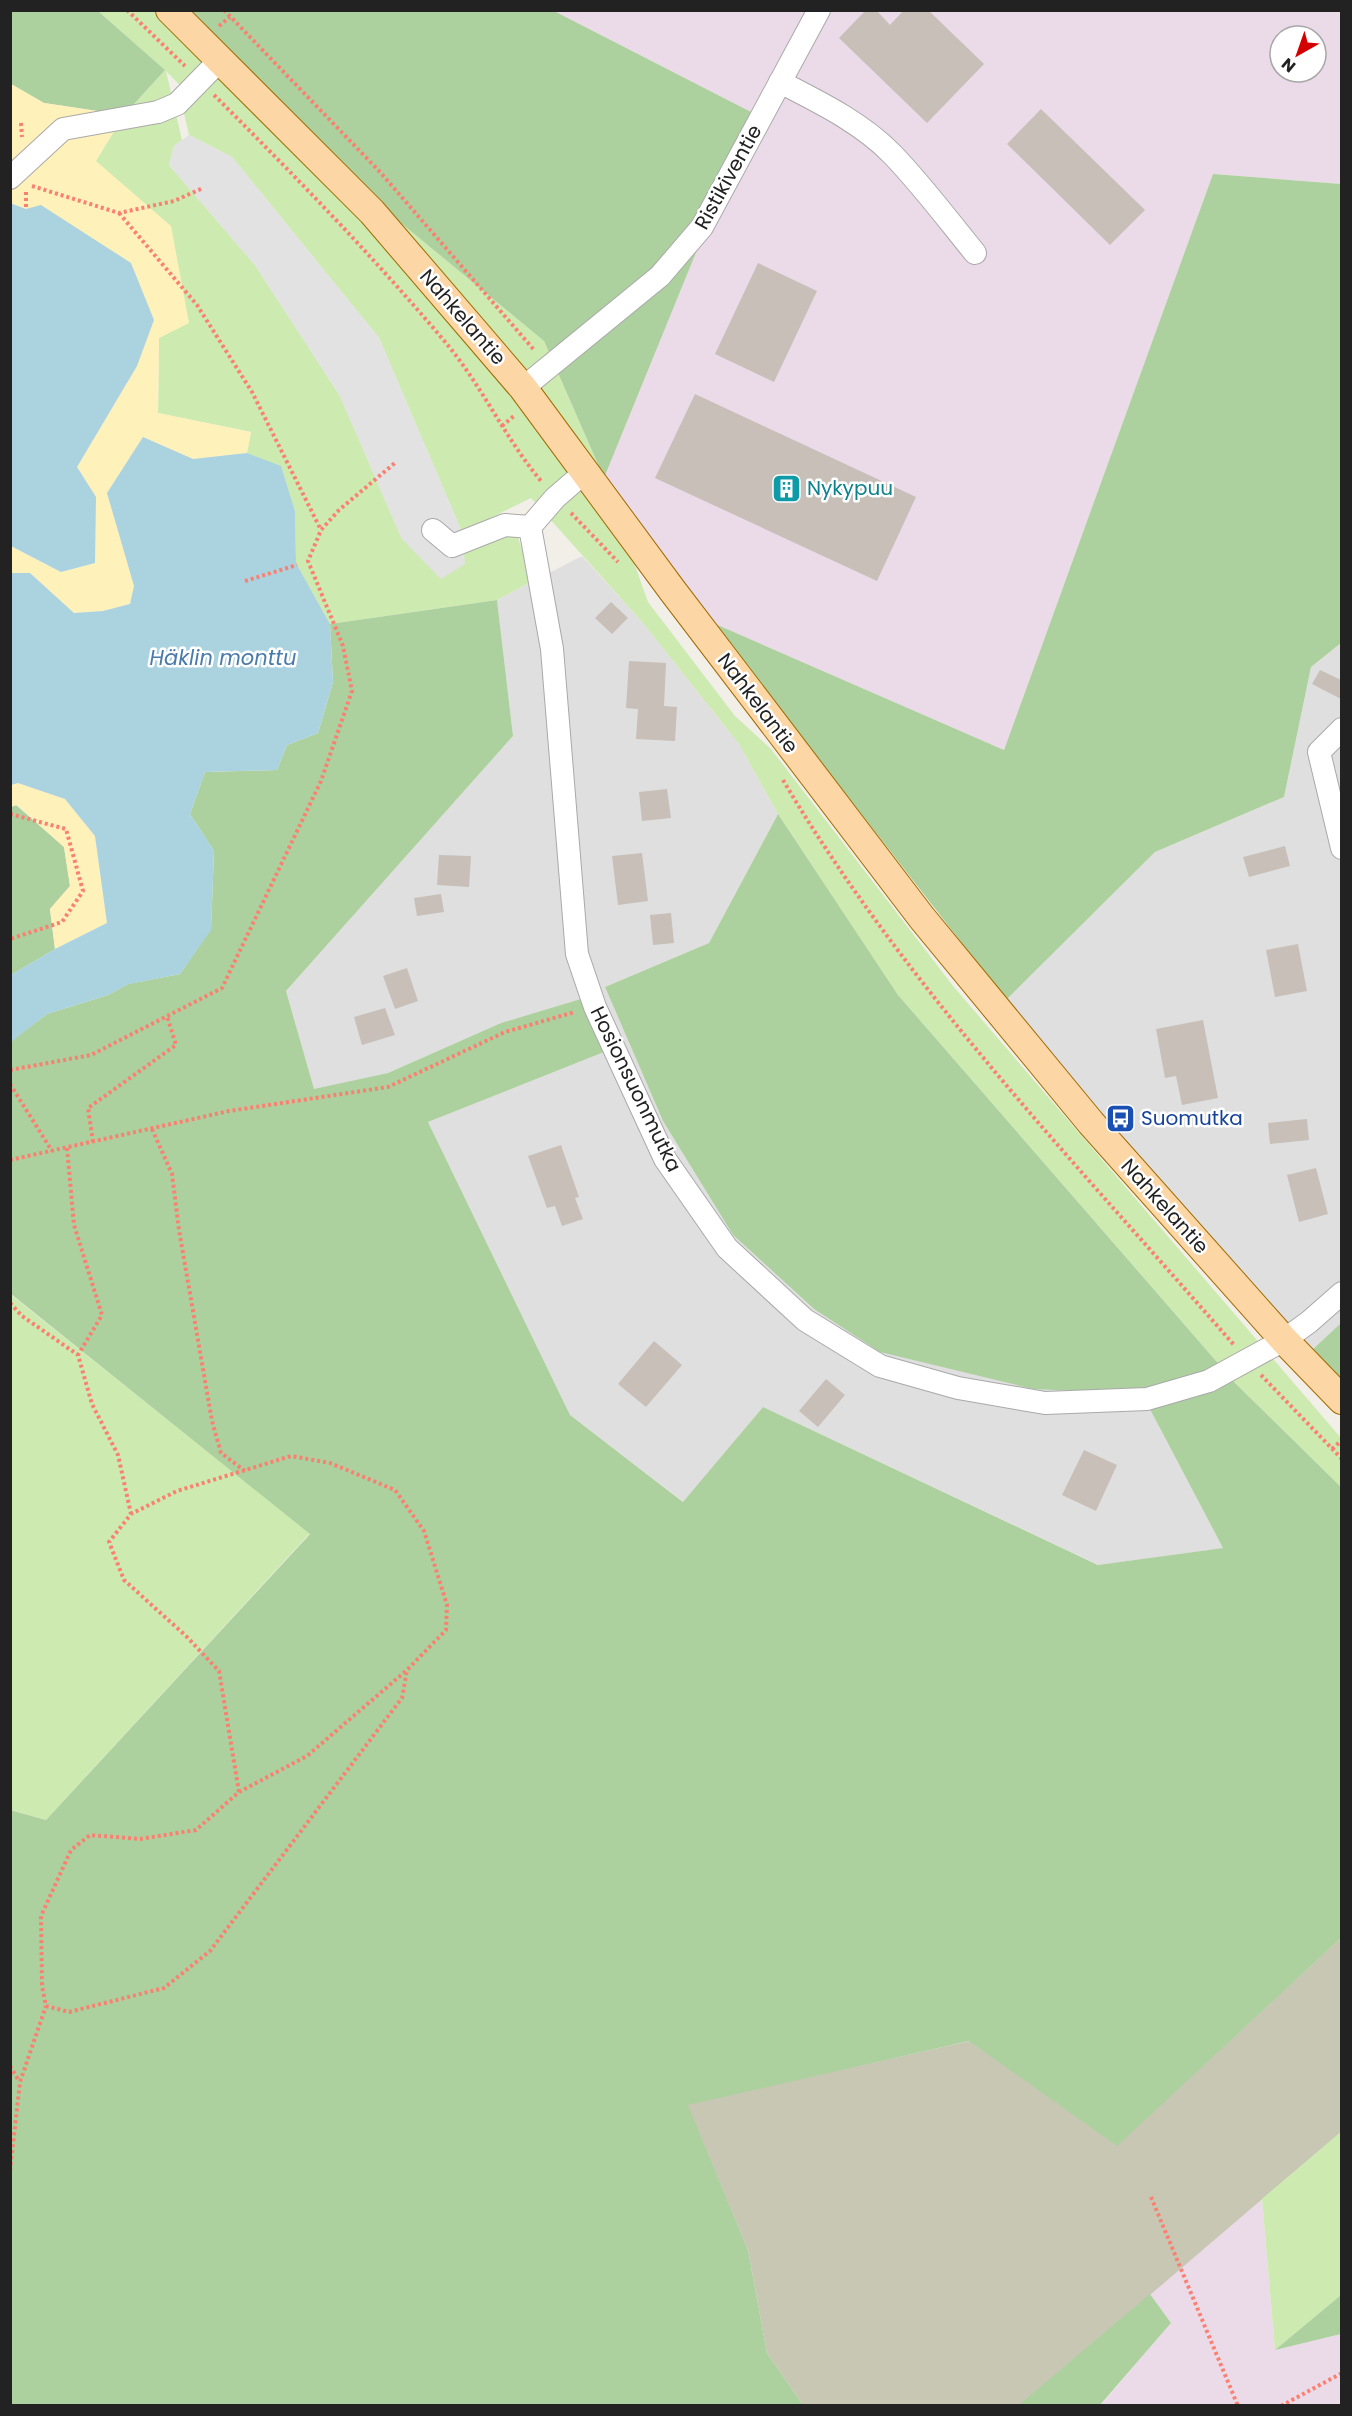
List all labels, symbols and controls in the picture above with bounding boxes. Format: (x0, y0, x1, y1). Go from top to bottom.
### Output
north arrow (1268, 24, 1328, 84)
text: N (1277, 52, 1301, 78)
street label: Ristikiventie (688, 119, 768, 235)
street label: Nahkelantie (413, 263, 513, 371)
building icon: Nykypuu (770, 472, 802, 504)
place label: Nykypuu (807, 474, 893, 502)
water label: Häklin monttu (150, 643, 296, 672)
street label: Nahkelantie (711, 647, 805, 759)
street label: Hosionsuonmutka (584, 1002, 688, 1176)
bus stop icon: Suomutka (1104, 1102, 1136, 1134)
place label: Suomutka (1141, 1104, 1243, 1132)
street label: Nahkelantie (1115, 1152, 1215, 1260)

